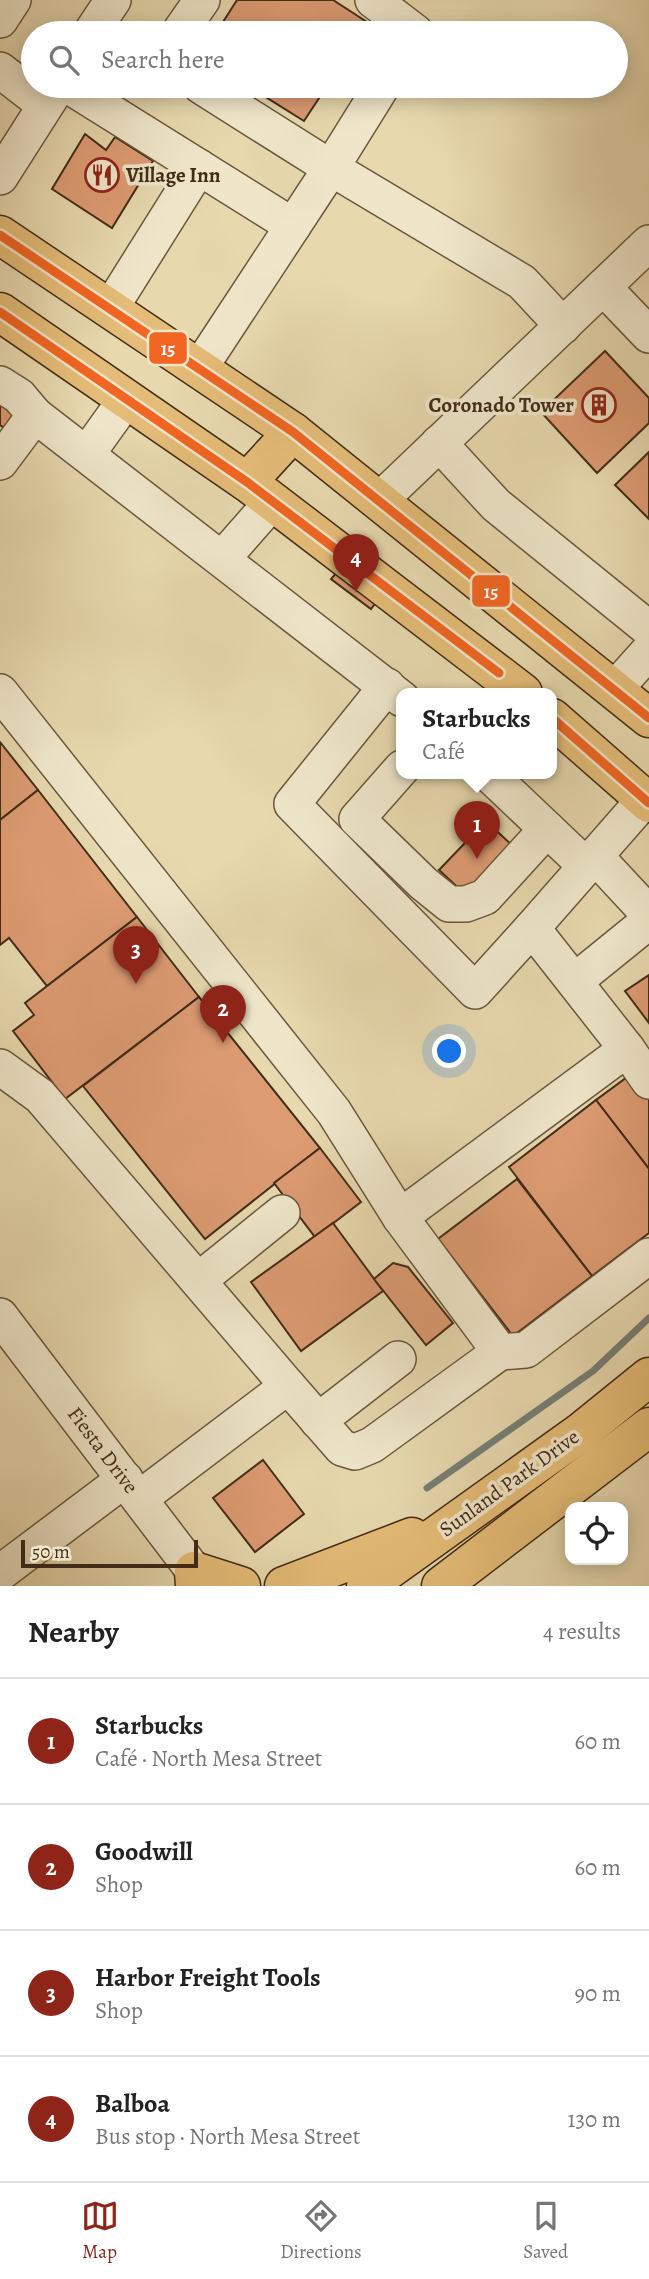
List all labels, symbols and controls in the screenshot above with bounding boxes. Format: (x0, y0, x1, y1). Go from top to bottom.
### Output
search box (21, 21, 628, 98)
icon: search (45, 41, 83, 79)
text: Search here (101, 42, 225, 77)
restaurant icon: Village Inn (83, 156, 121, 194)
place label: Village Inn (125, 161, 221, 189)
line badge: 15 (148, 331, 188, 365)
text: 15 (161, 336, 175, 362)
building icon: Coronado Tower (580, 386, 618, 424)
place label: Coronado Tower (429, 391, 574, 419)
pin: 4 (333, 534, 379, 592)
line badge: 15 (471, 574, 511, 608)
text: 15 (484, 579, 498, 605)
popup (396, 688, 557, 779)
text: Starbucks (422, 701, 531, 736)
text: Café (422, 736, 465, 767)
pin: 1 (454, 801, 500, 859)
pin: 3 (113, 926, 159, 984)
pin: 2 (200, 985, 246, 1043)
your location (432, 1034, 466, 1068)
street label: Fiesta Drive (61, 1401, 145, 1499)
street label: Sunland Park Drive (433, 1423, 585, 1543)
map controls (565, 1502, 628, 1565)
button: locate (565, 1502, 628, 1565)
scale bar (21, 1537, 198, 1569)
text: 50 m (32, 1539, 70, 1565)
text: Nearby (28, 1612, 119, 1652)
text: 4 results (543, 1616, 621, 1647)
text: Starbucks (95, 1708, 203, 1743)
text: 1 (47, 1726, 55, 1757)
text: 60 m (574, 1726, 621, 1757)
text: Café · North Mesa Street (95, 1743, 322, 1774)
text: Goodwill (95, 1834, 193, 1869)
text: 2 (45, 1852, 57, 1883)
text: 60 m (574, 1852, 621, 1883)
text: Shop (95, 1869, 143, 1900)
text: Harbor Freight Tools (95, 1960, 321, 1995)
text: 3 (46, 1978, 56, 2009)
text: 90 m (575, 1978, 621, 2009)
text: Shop (95, 1995, 143, 2026)
text: Balboa (95, 2086, 170, 2121)
text: 4 (46, 2104, 56, 2135)
text: 130 m (568, 2104, 621, 2135)
text: Bus stop · North Mesa Street (95, 2121, 360, 2152)
tab: Map (81, 2197, 119, 2265)
tab: Directions (280, 2197, 362, 2265)
tab: Saved (523, 2197, 568, 2265)

